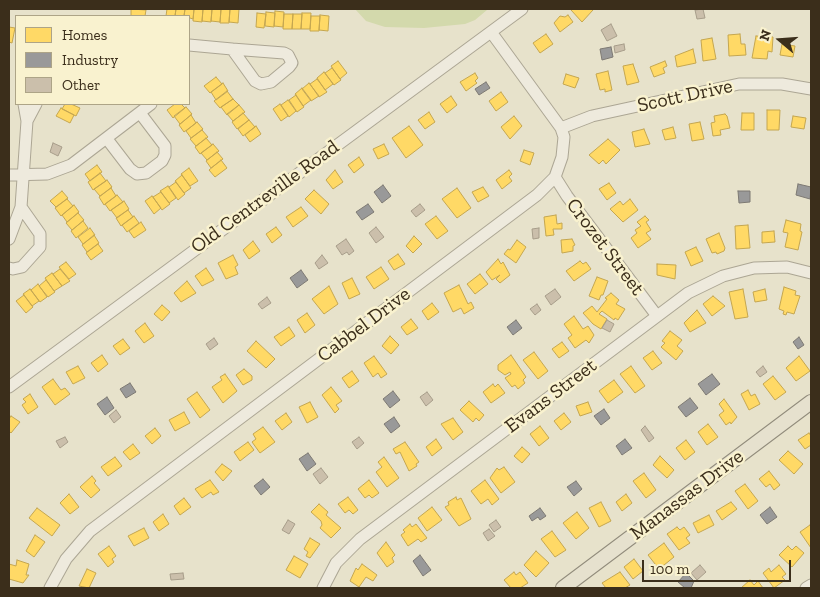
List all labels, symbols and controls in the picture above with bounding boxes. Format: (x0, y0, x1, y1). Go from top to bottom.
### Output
legend (15, 15, 190, 105)
north arrow (755, 15, 805, 65)
text: Homes (62, 26, 107, 44)
text: N (756, 28, 775, 43)
text: Industry (62, 51, 118, 69)
street label: Scott Drive (635, 74, 735, 118)
text: Other (62, 76, 100, 94)
street label: Old Centreville Road (186, 135, 344, 259)
street label: Crozet Street (561, 194, 649, 300)
street label: Cabbel Drive (313, 282, 415, 368)
street label: Evans Street (500, 354, 602, 438)
street label: Manassas Drive (626, 445, 748, 545)
scale bar (645, 550, 794, 582)
text: 100 m (650, 560, 689, 578)

